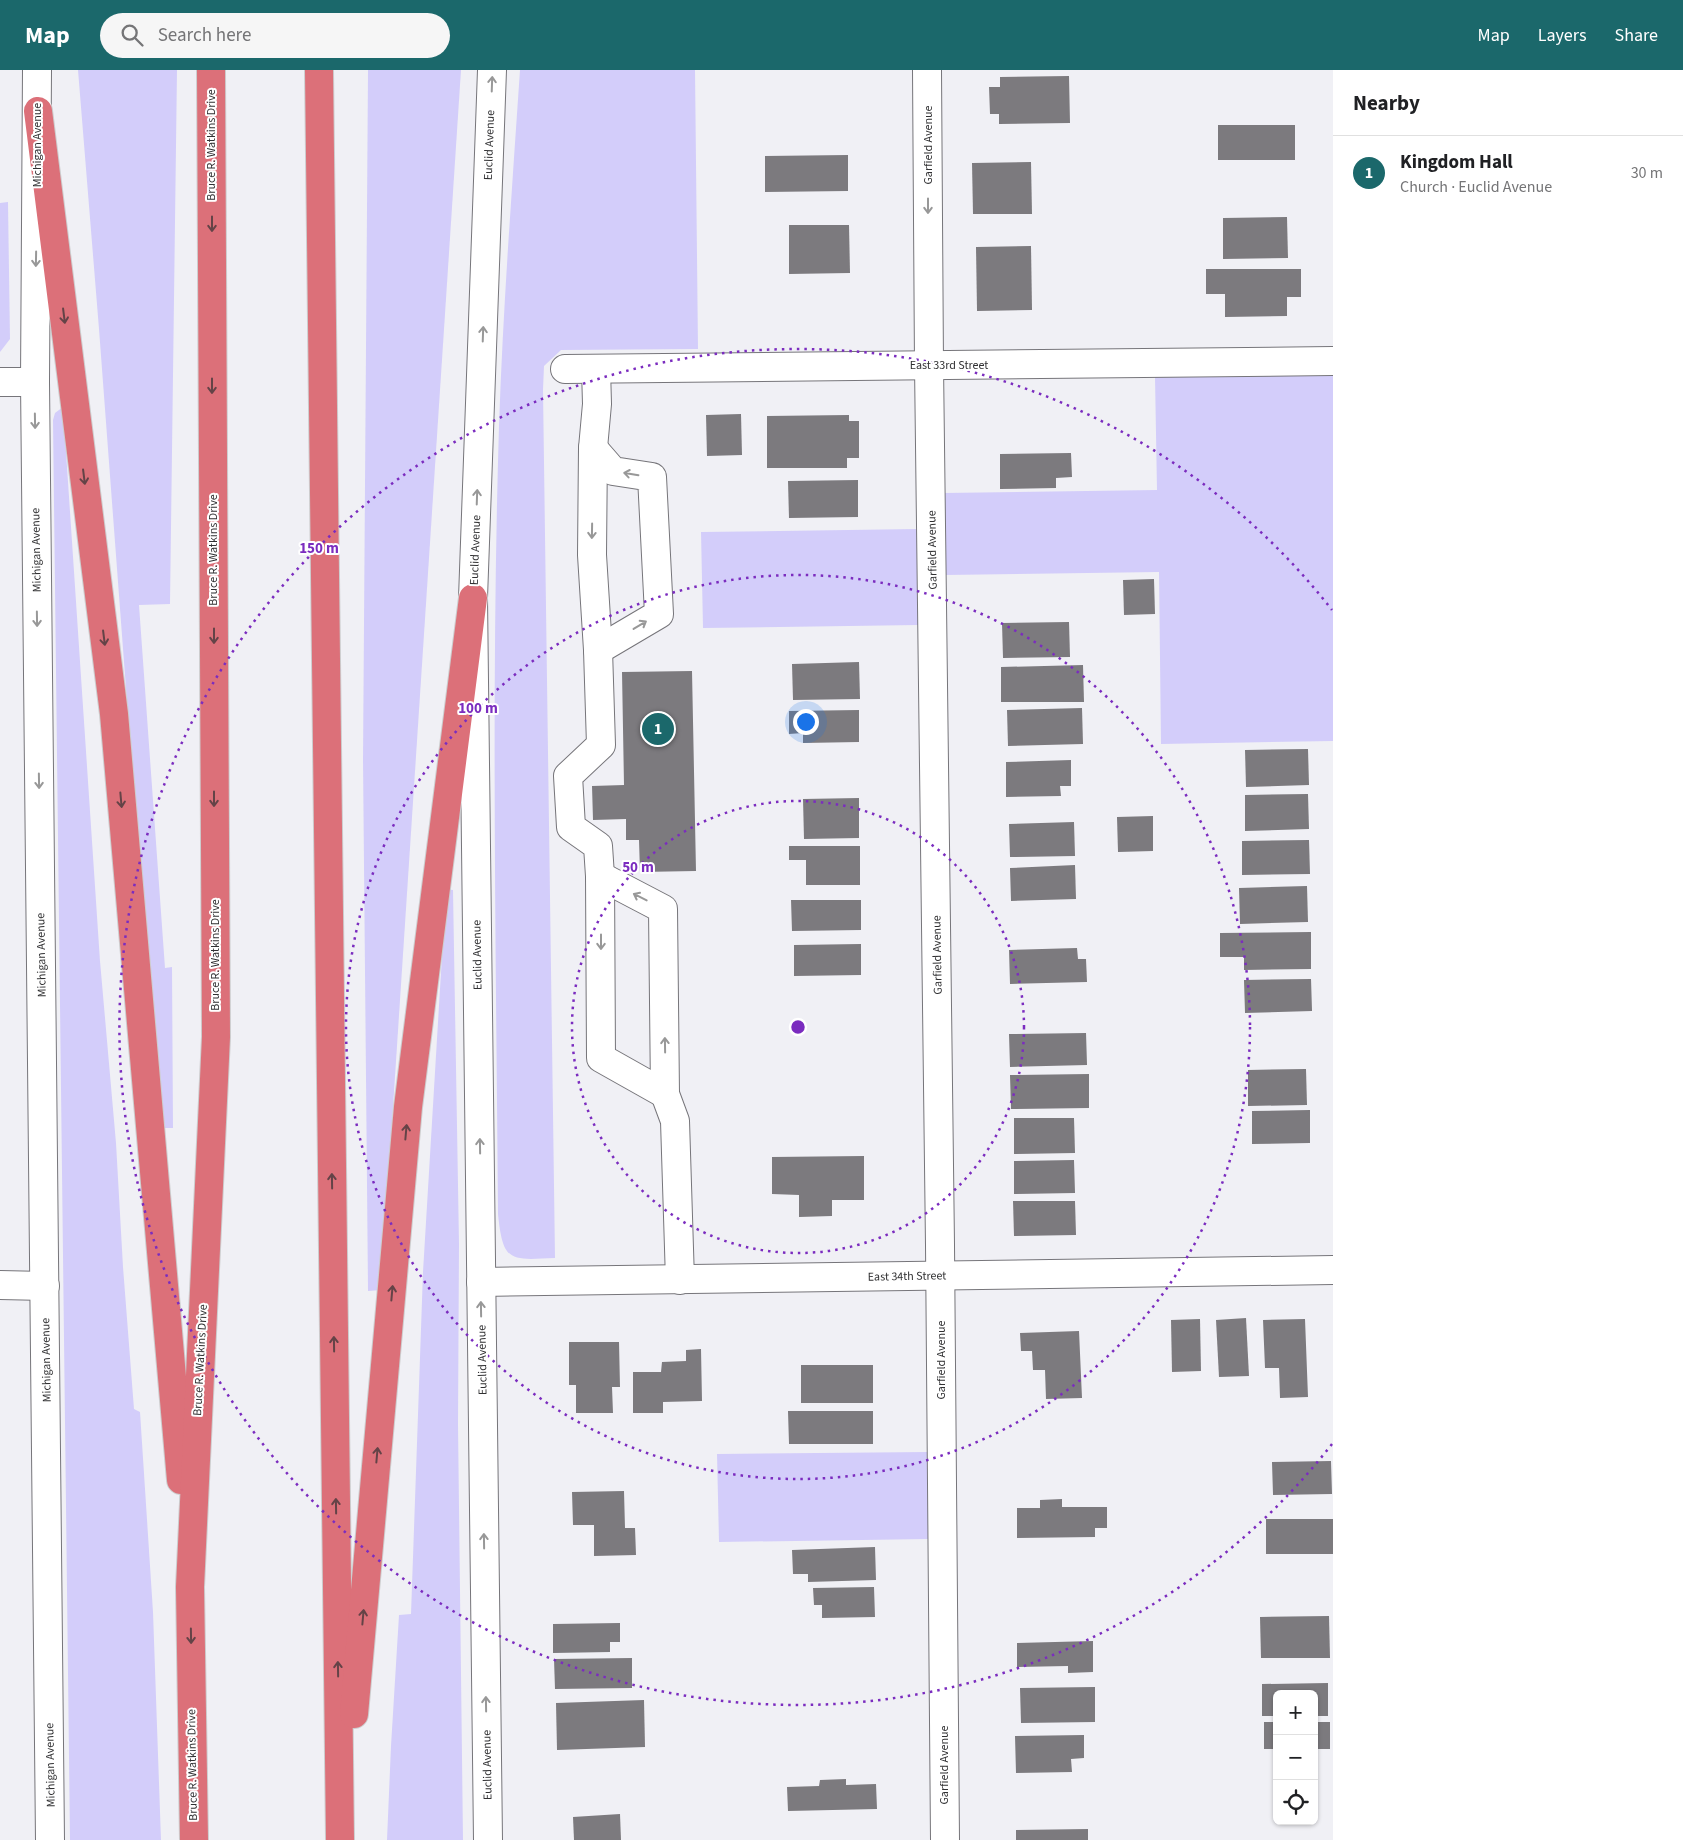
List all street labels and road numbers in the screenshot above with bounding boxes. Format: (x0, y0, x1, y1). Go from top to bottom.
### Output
street label: Bruce R. Watkins Drive (203, 89, 220, 201)
street label: Michigan Avenue (29, 103, 46, 187)
street label: Garfield Avenue (920, 105, 937, 185)
street label: Euclid Avenue (480, 110, 499, 180)
street label: East 33rd Street (910, 357, 988, 374)
street label: Bruce R. Watkins Drive (205, 494, 222, 606)
street label: Michigan Avenue (27, 508, 46, 592)
street label: Garfield Avenue (923, 510, 942, 590)
street label: Euclid Avenue (466, 515, 485, 585)
street label: Bruce R. Watkins Drive (207, 899, 224, 1011)
street label: Michigan Avenue (32, 913, 51, 997)
street label: Garfield Avenue (928, 915, 947, 995)
street label: Euclid Avenue (468, 920, 487, 990)
street label: East 34th Street (868, 1267, 946, 1286)
street label: Bruce R. Watkins Drive (189, 1304, 212, 1416)
street label: Michigan Avenue (37, 1318, 56, 1402)
street label: Garfield Avenue (933, 1320, 950, 1400)
street label: Euclid Avenue (473, 1325, 492, 1395)
street label: Bruce R. Watkins Drive (183, 1709, 202, 1821)
street label: Michigan Avenue (41, 1723, 60, 1807)
street label: Garfield Avenue (936, 1725, 953, 1805)
street label: Euclid Avenue (478, 1730, 497, 1800)

